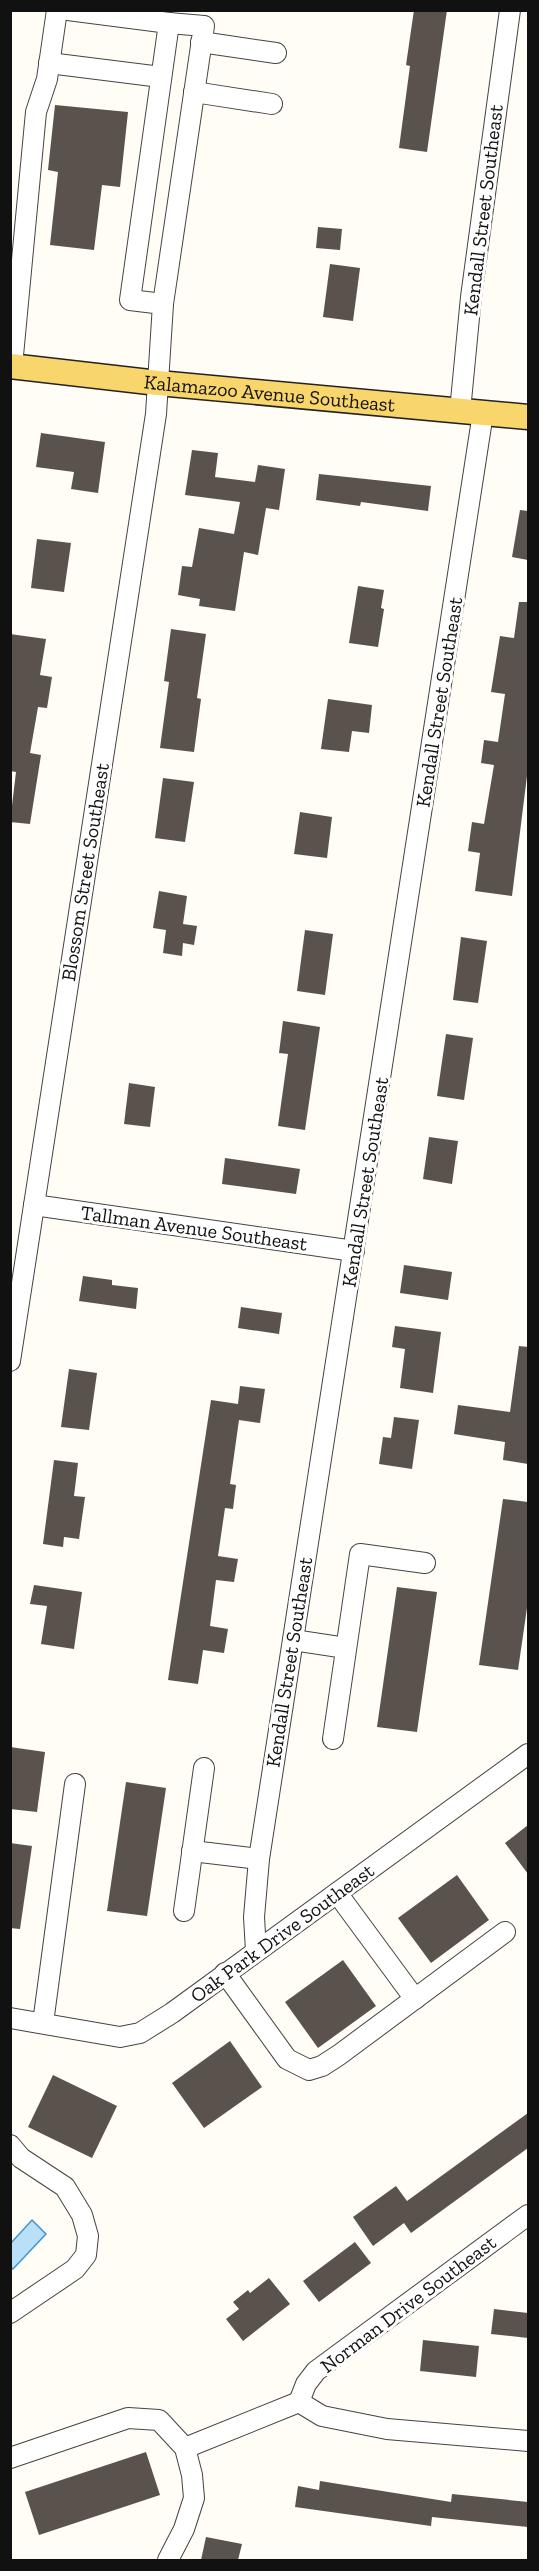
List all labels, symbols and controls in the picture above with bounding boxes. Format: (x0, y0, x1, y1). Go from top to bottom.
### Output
street label: Kendall Street Southeast (458, 103, 508, 317)
street label: Kalamazoo Avenue Southeast (143, 369, 397, 417)
street label: Kendall Street Southeast (411, 595, 468, 809)
street label: Blossom Street Southeast (56, 761, 114, 983)
street label: Kendall Street Southeast (337, 1075, 394, 1289)
street label: Tallman Avenue Southeast (79, 1200, 309, 1256)
street label: Kendall Street Southeast (261, 1555, 318, 1769)
street label: Oak Park Drive Southeast (186, 1858, 379, 2008)
street label: Norman Drive Southeast (316, 2230, 501, 2378)

